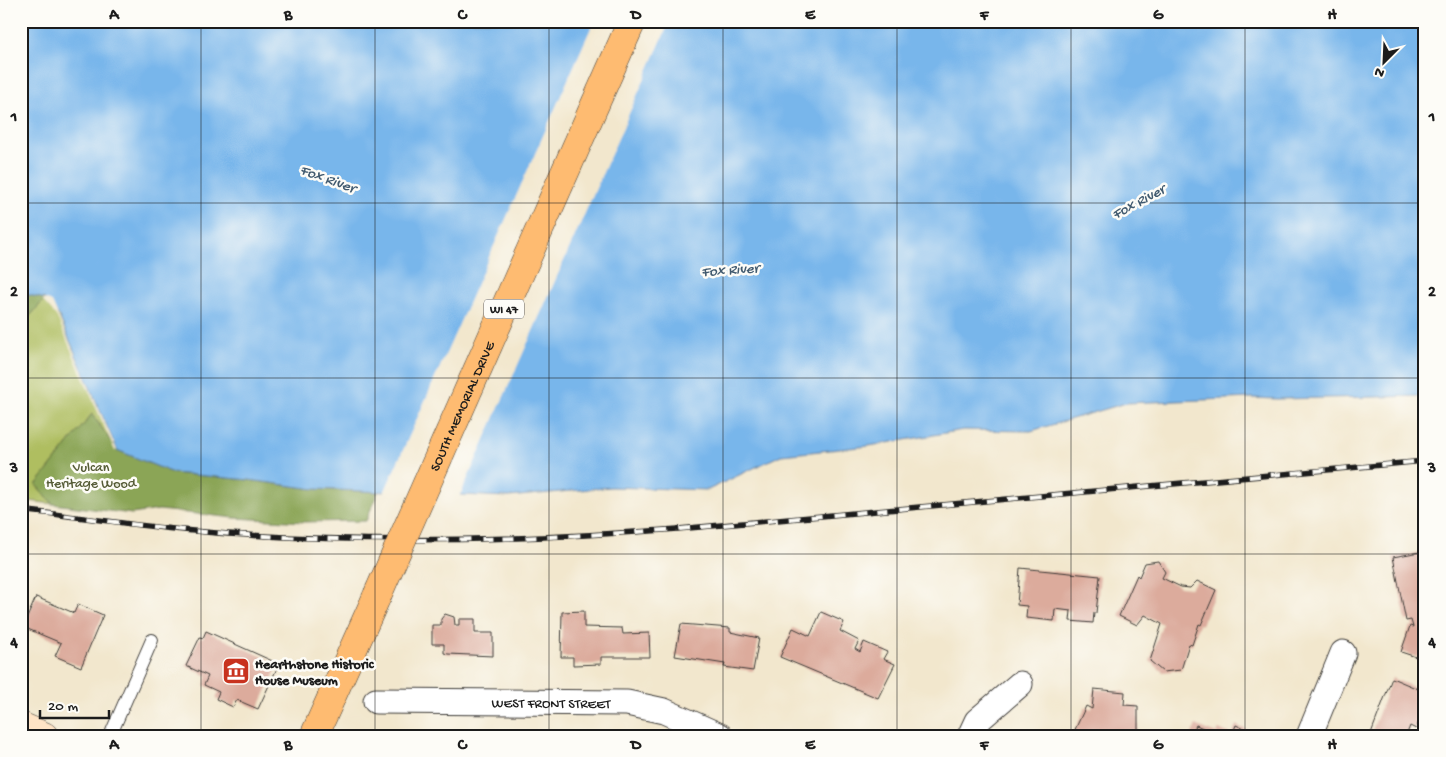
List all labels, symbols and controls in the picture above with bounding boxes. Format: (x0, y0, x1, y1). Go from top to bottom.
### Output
text: A (108, 7, 120, 26)
text: B (283, 7, 293, 26)
text: C (457, 7, 468, 26)
text: D (629, 7, 642, 26)
text: E (805, 7, 816, 26)
text: F (979, 7, 990, 26)
text: G (1153, 7, 1164, 26)
text: H (1327, 7, 1337, 26)
north arrow (1358, 38, 1408, 88)
text: N (1372, 62, 1387, 81)
text: 1 (10, 109, 17, 128)
text: 1 (1428, 109, 1435, 128)
water label: Fox River (297, 162, 360, 199)
water label: Fox River (1109, 180, 1171, 224)
water label: Fox River (701, 260, 762, 282)
text: 2 (10, 284, 18, 303)
text: 2 (1428, 284, 1436, 303)
road number: WI 47 (484, 300, 524, 318)
street label: SOUTH MEMORIAL DRIVE (427, 338, 500, 474)
text: 3 (9, 460, 18, 479)
park label: Vulcan Heritage Wood (46, 460, 138, 493)
text: 3 (1427, 460, 1436, 479)
text: 4 (9, 635, 18, 654)
text: 4 (1427, 635, 1436, 654)
museum icon: Hearthstone Historic House Museum (221, 656, 251, 686)
place label: Hearthstone Historic House Museum (255, 657, 375, 690)
scale bar (40, 687, 109, 719)
street label: WEST FRONT STREET (492, 696, 611, 714)
text: 20 m (48, 698, 78, 716)
text: A (108, 737, 120, 756)
text: B (283, 737, 293, 756)
text: C (457, 737, 468, 756)
text: D (629, 737, 642, 756)
text: E (805, 737, 816, 756)
text: F (979, 737, 990, 756)
text: G (1153, 737, 1164, 756)
text: H (1327, 737, 1337, 756)

